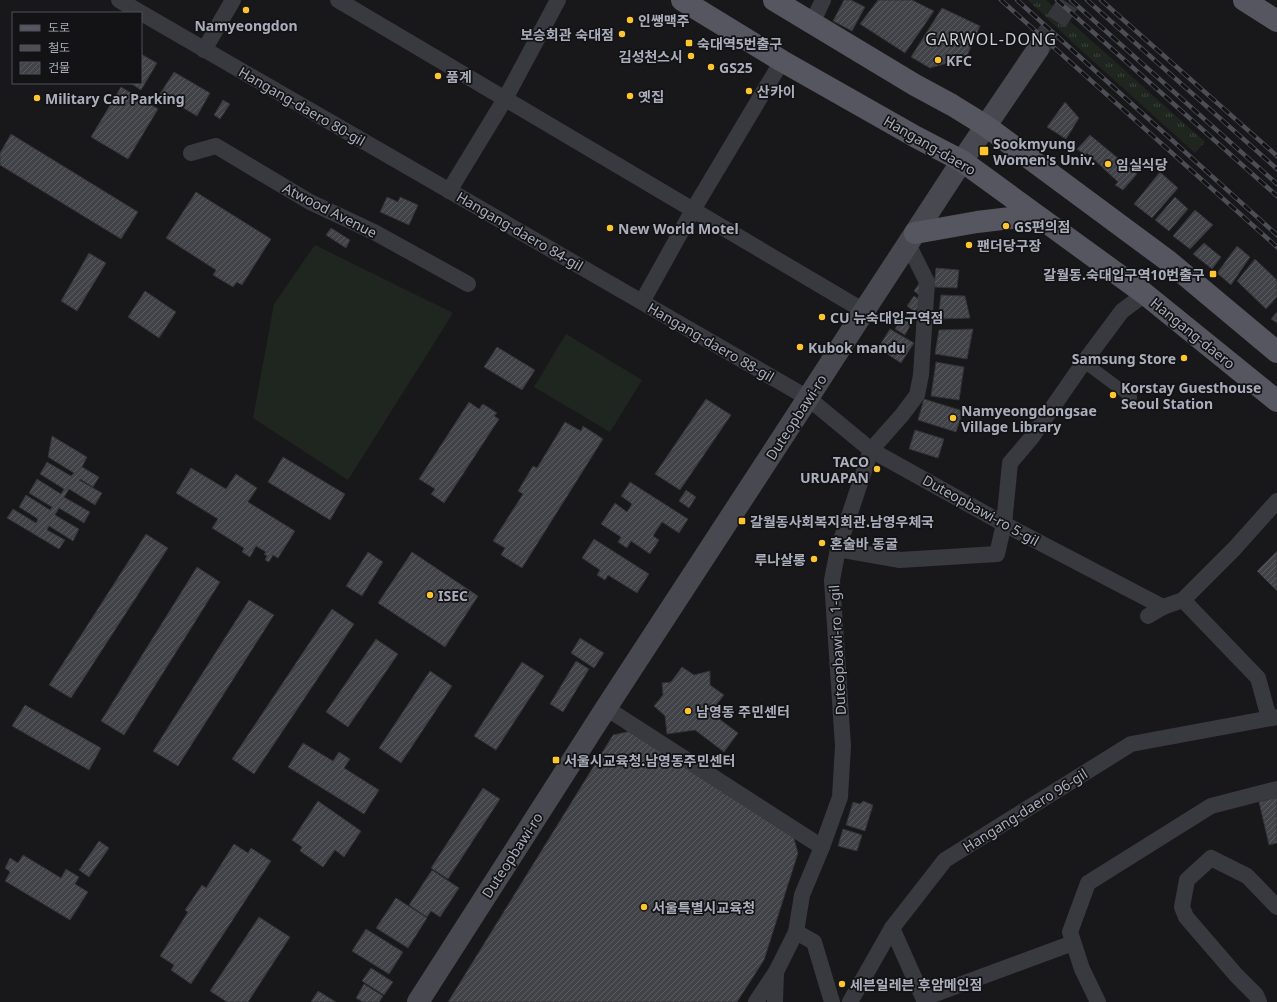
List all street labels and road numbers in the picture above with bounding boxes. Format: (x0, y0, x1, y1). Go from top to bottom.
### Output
street label: Hangang-daero 80-gil (235, 62, 369, 150)
street label: Hangang-daero (880, 111, 980, 179)
street label: Atwood Avenue (280, 178, 380, 242)
street label: Hangang-daero 84-gil (453, 187, 587, 275)
street label: Hangang-daero (1147, 293, 1239, 373)
street label: Hangang-daero 88-gil (644, 298, 778, 386)
street label: Duteopbawi-ro (761, 371, 831, 463)
street label: Duteopbawi-ro 5-gil (919, 470, 1043, 550)
street label: Duteopbawi-ro 1-gil (824, 584, 850, 716)
street label: Hangang-daero 96-gil (959, 764, 1091, 856)
street label: Duteopbawi-ro (477, 809, 547, 901)

